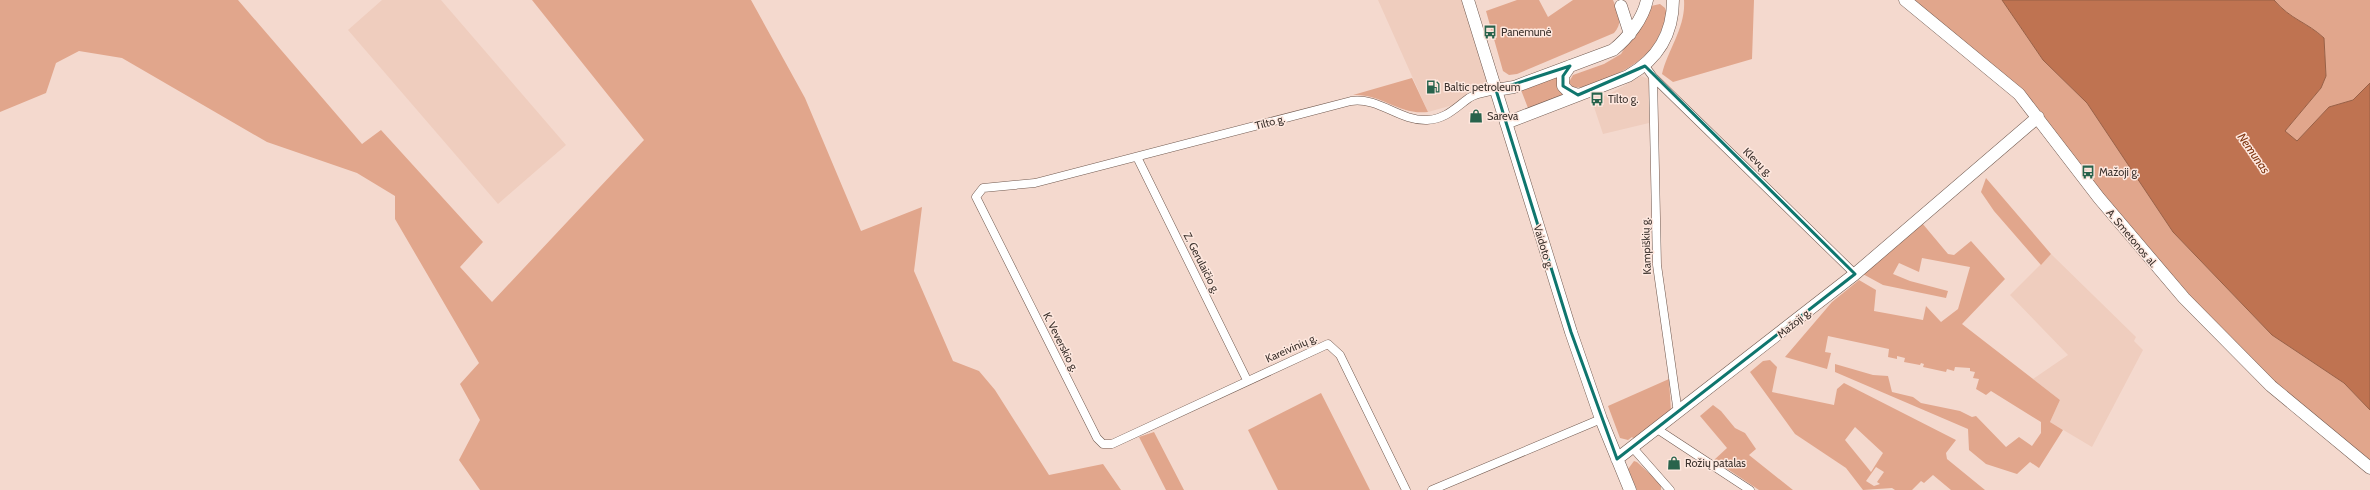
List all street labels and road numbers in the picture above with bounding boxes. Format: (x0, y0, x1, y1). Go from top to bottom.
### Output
street label: Tilto g. (1253, 111, 1287, 133)
street label: Klevų g. (1740, 145, 1776, 179)
street label: A. Smetonos al. (2103, 206, 2161, 270)
street label: Kampiškių g. (1638, 217, 1654, 275)
street label: Vaidoto g. (1531, 223, 1557, 271)
street label: Z. Gerulaičio g. (1181, 230, 1223, 296)
street label: Mažoji g. (1774, 305, 1814, 341)
street label: K. Veverskio g. (1040, 310, 1082, 374)
street label: Kareivinių g. (1263, 330, 1319, 366)

